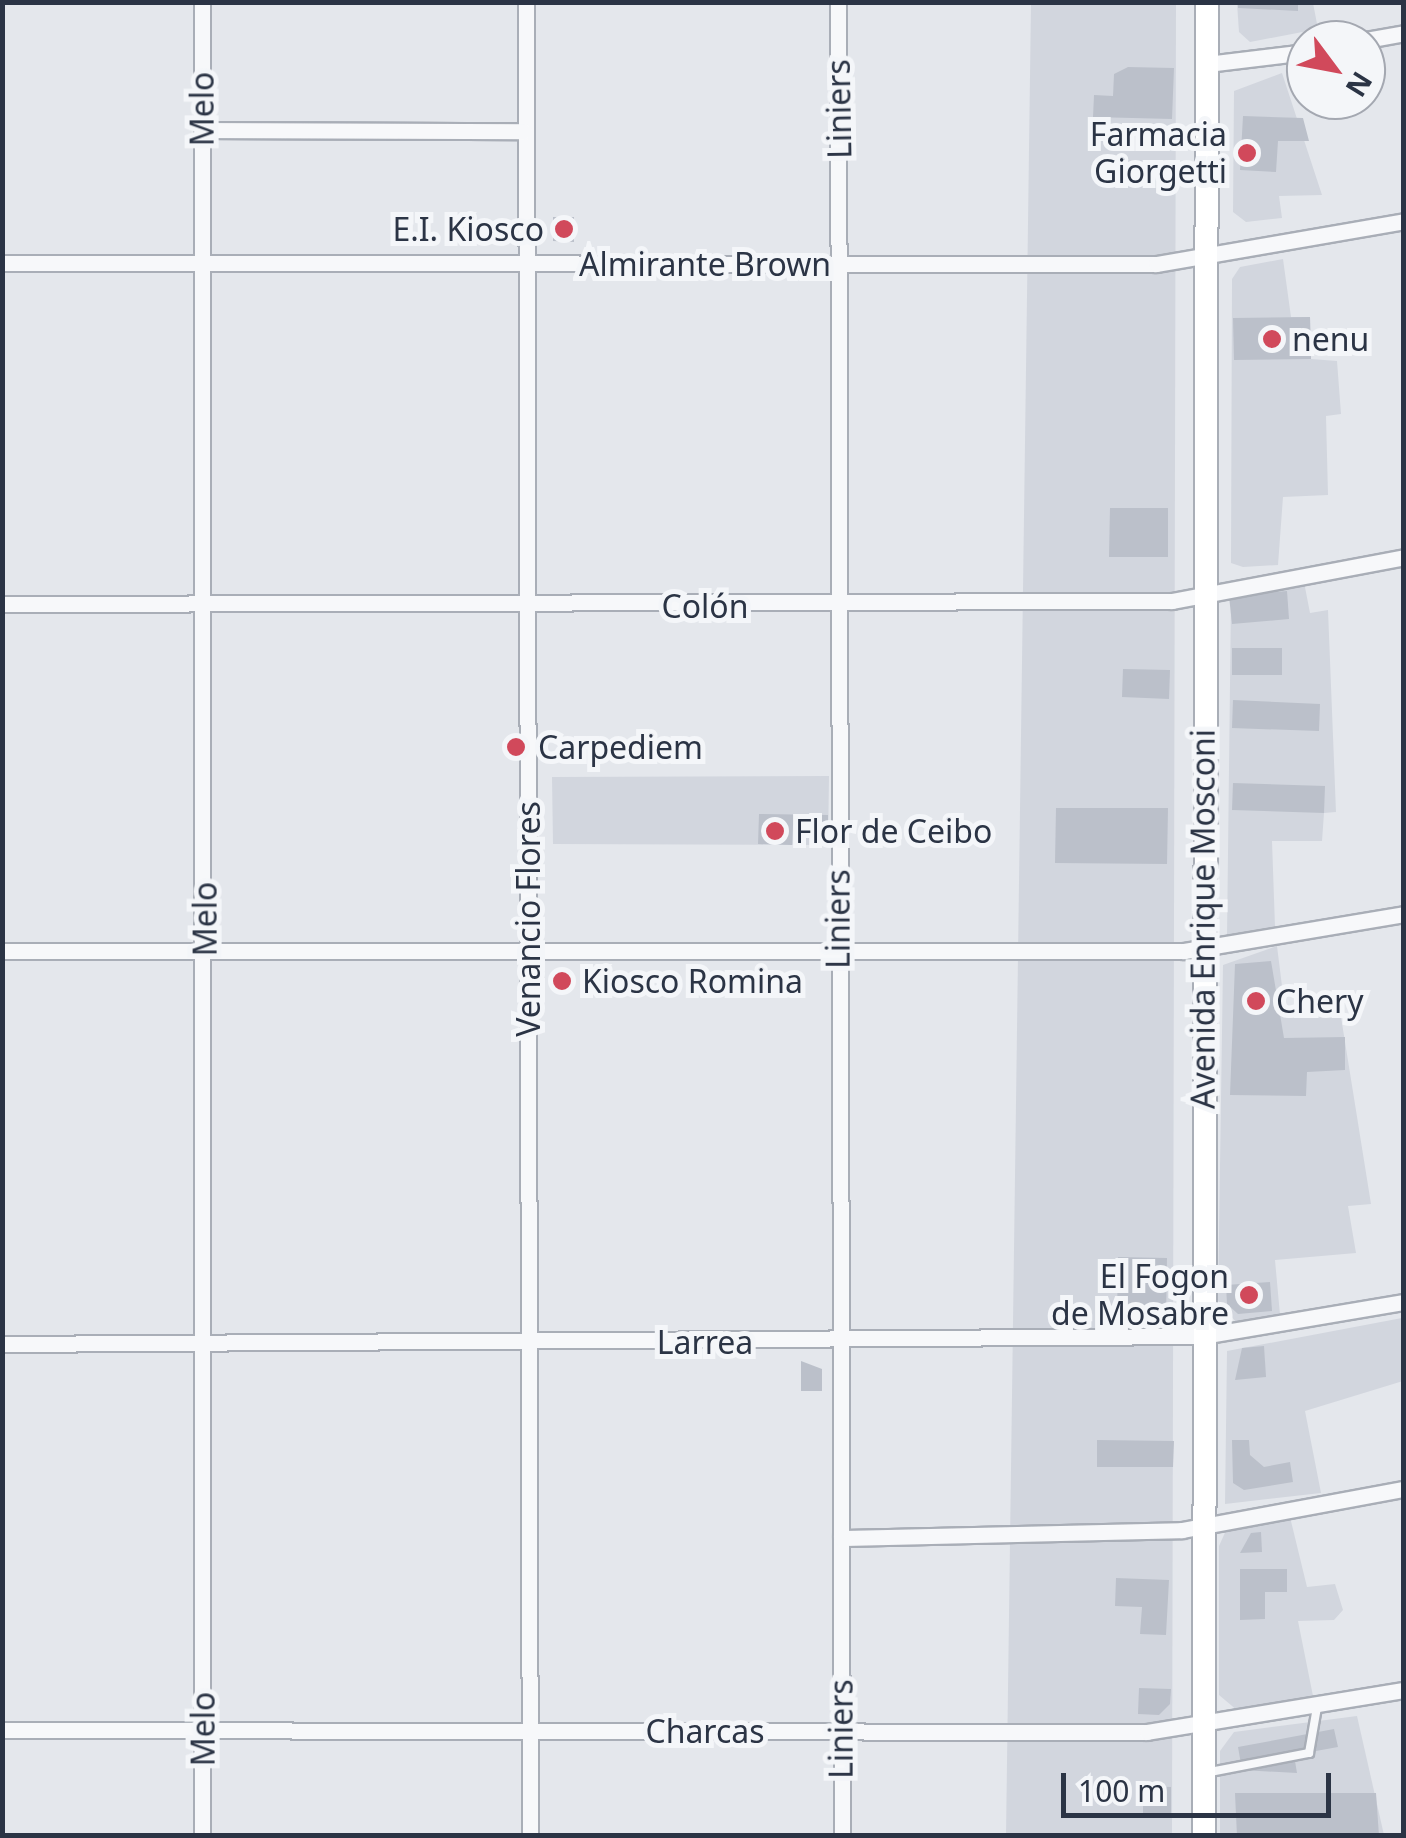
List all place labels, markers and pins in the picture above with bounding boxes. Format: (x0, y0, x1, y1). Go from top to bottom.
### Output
place label: Farmacia Giorgetti (1090, 116, 1227, 191)
marker: Farmacia Giorgetti (1236, 142, 1258, 164)
place label: E.I. Kiosco (392, 210, 544, 248)
marker: E.I. Kiosco (553, 218, 575, 240)
place label: nenu (1292, 320, 1369, 358)
marker: nenu (1261, 328, 1283, 350)
place label: Carpediem (538, 728, 703, 766)
marker: Carpediem (503, 734, 529, 760)
place label: Flor de Ceibo (795, 812, 992, 850)
marker: Flor de Ceibo (764, 820, 786, 842)
place label: Kiosco Romina (582, 962, 803, 1000)
marker: Kiosco Romina (551, 970, 573, 992)
place label: Chery (1276, 982, 1364, 1020)
marker: Chery (1245, 990, 1267, 1012)
place label: El Fogon de Mosabre (1051, 1258, 1229, 1333)
marker: El Fogon de Mosabre (1238, 1284, 1260, 1306)

